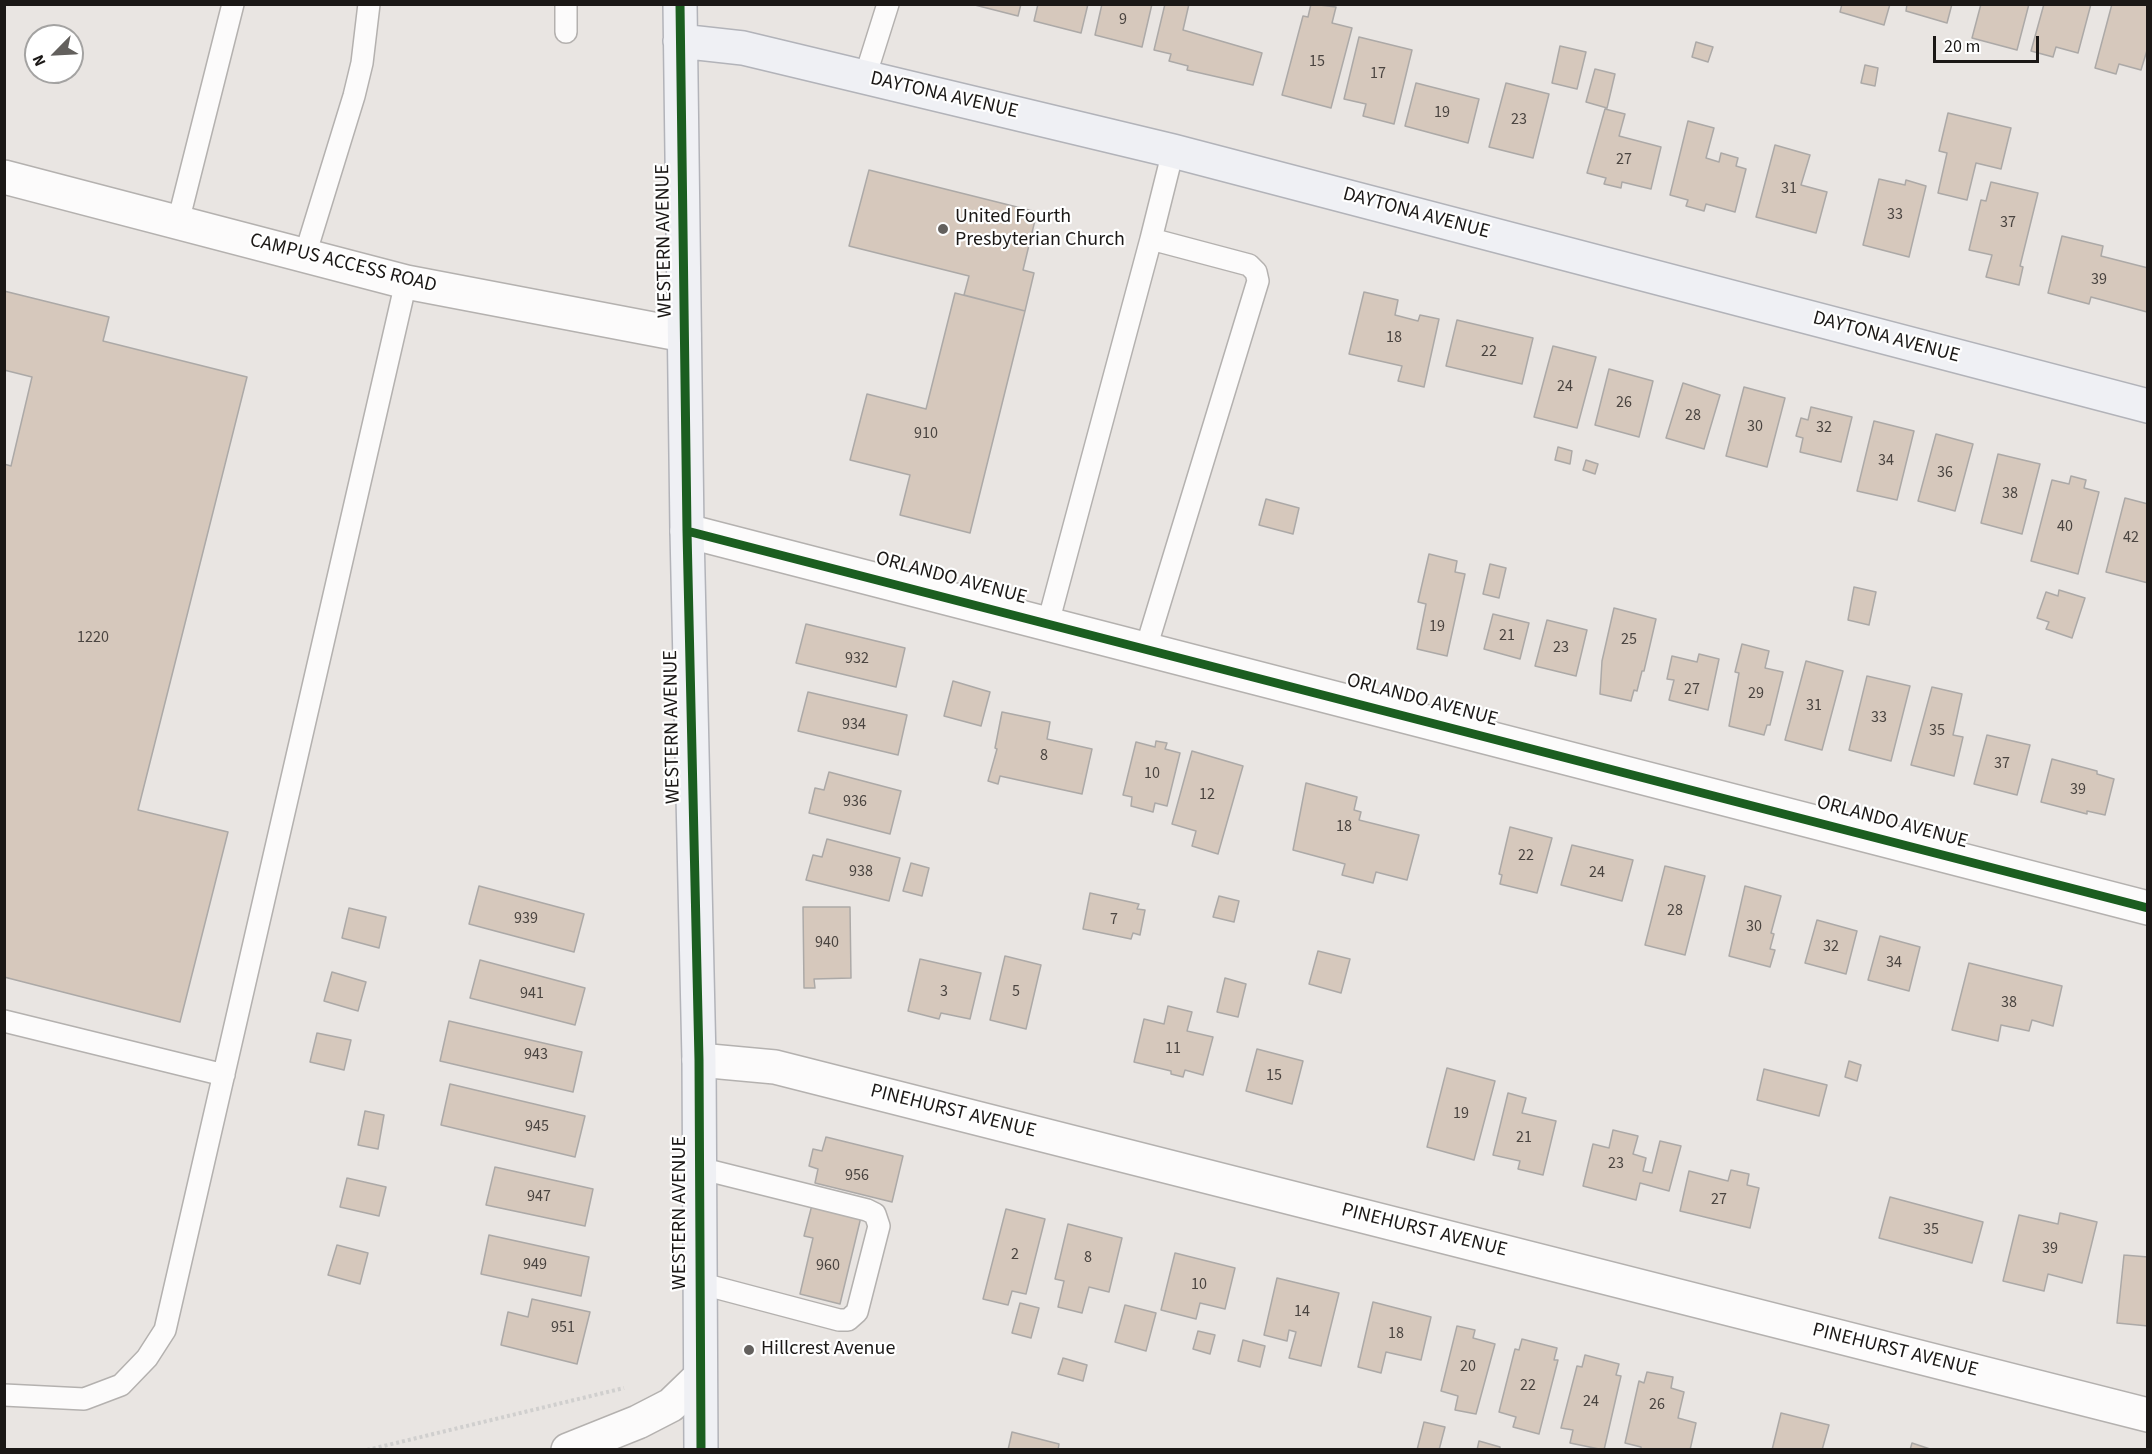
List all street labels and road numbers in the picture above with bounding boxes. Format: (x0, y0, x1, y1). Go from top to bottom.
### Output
street label: DAYTONA AVENUE (868, 67, 1020, 125)
street label: WESTERN AVENUE (652, 164, 678, 318)
street label: DAYTONA AVENUE (1340, 183, 1492, 245)
street label: CAMPUS ACCESS ROAD (247, 229, 439, 299)
street label: DAYTONA AVENUE (1810, 307, 1962, 369)
street label: ORLANDO AVENUE (873, 547, 1029, 611)
street label: WESTERN AVENUE (660, 650, 686, 804)
street label: ORLANDO AVENUE (1344, 669, 1500, 733)
street label: ORLANDO AVENUE (1814, 791, 1970, 855)
street label: PINEHURST AVENUE (868, 1080, 1038, 1144)
street label: WESTERN AVENUE (669, 1136, 693, 1290)
street label: PINEHURST AVENUE (1339, 1199, 1509, 1263)
street label: PINEHURST AVENUE (1810, 1319, 1980, 1383)

